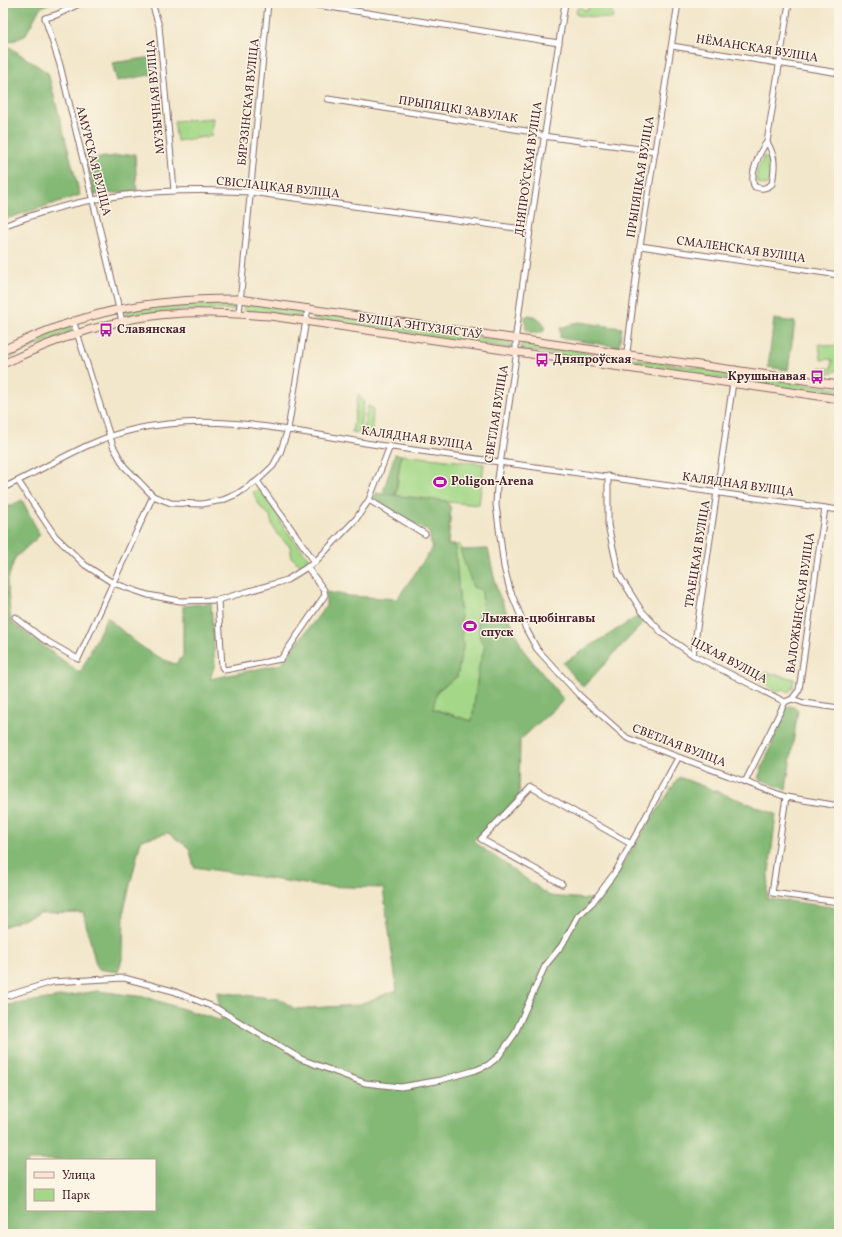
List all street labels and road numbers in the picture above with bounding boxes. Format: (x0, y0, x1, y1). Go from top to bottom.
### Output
street label: НЁМАНСКАЯ ВУЛІЦА (695, 30, 820, 67)
street label: БЯРЭЗІНСКАЯ ВУЛІЦА (234, 37, 264, 167)
street label: МУЗЫЧНАЯ ВУЛІЦА (143, 38, 169, 155)
street label: ПРЫПЯЦКІ ЗАВУЛАК (397, 93, 519, 127)
street label: ДНЯПРОЎСКАЯ ВУЛІЦА (511, 100, 546, 238)
street label: АМУРСКАЯ ВУЛІЦА (72, 104, 115, 218)
street label: ПРЫПЯЦКАЯ ВУЛІЦА (623, 114, 659, 239)
street label: СВІСЛАЦКАЯ ВУЛІЦА (215, 174, 341, 202)
street label: СМАЛЕНСКАЯ ВУЛІЦА (675, 233, 807, 267)
street label: ВУЛІЦА ЭНТУЗІЯСТАЎ (357, 309, 483, 344)
street label: СВЕТЛАЯ ВУЛІЦА (481, 363, 513, 464)
street label: КАЛЯДНАЯ ВУЛІЦА (360, 423, 475, 455)
street label: КАЛЯДНАЯ ВУЛІЦА (681, 469, 796, 501)
street label: ТРАЕЦКАЯ ВУЛІЦА (682, 498, 715, 609)
street label: ВАЛОЖЫНСКАЯ ВУЛІЦА (783, 531, 819, 674)
street label: ЦІХАЯ ВУЛІЦА (688, 634, 771, 688)
street label: СВЕТЛАЯ ВУЛІЦА (630, 721, 729, 771)

